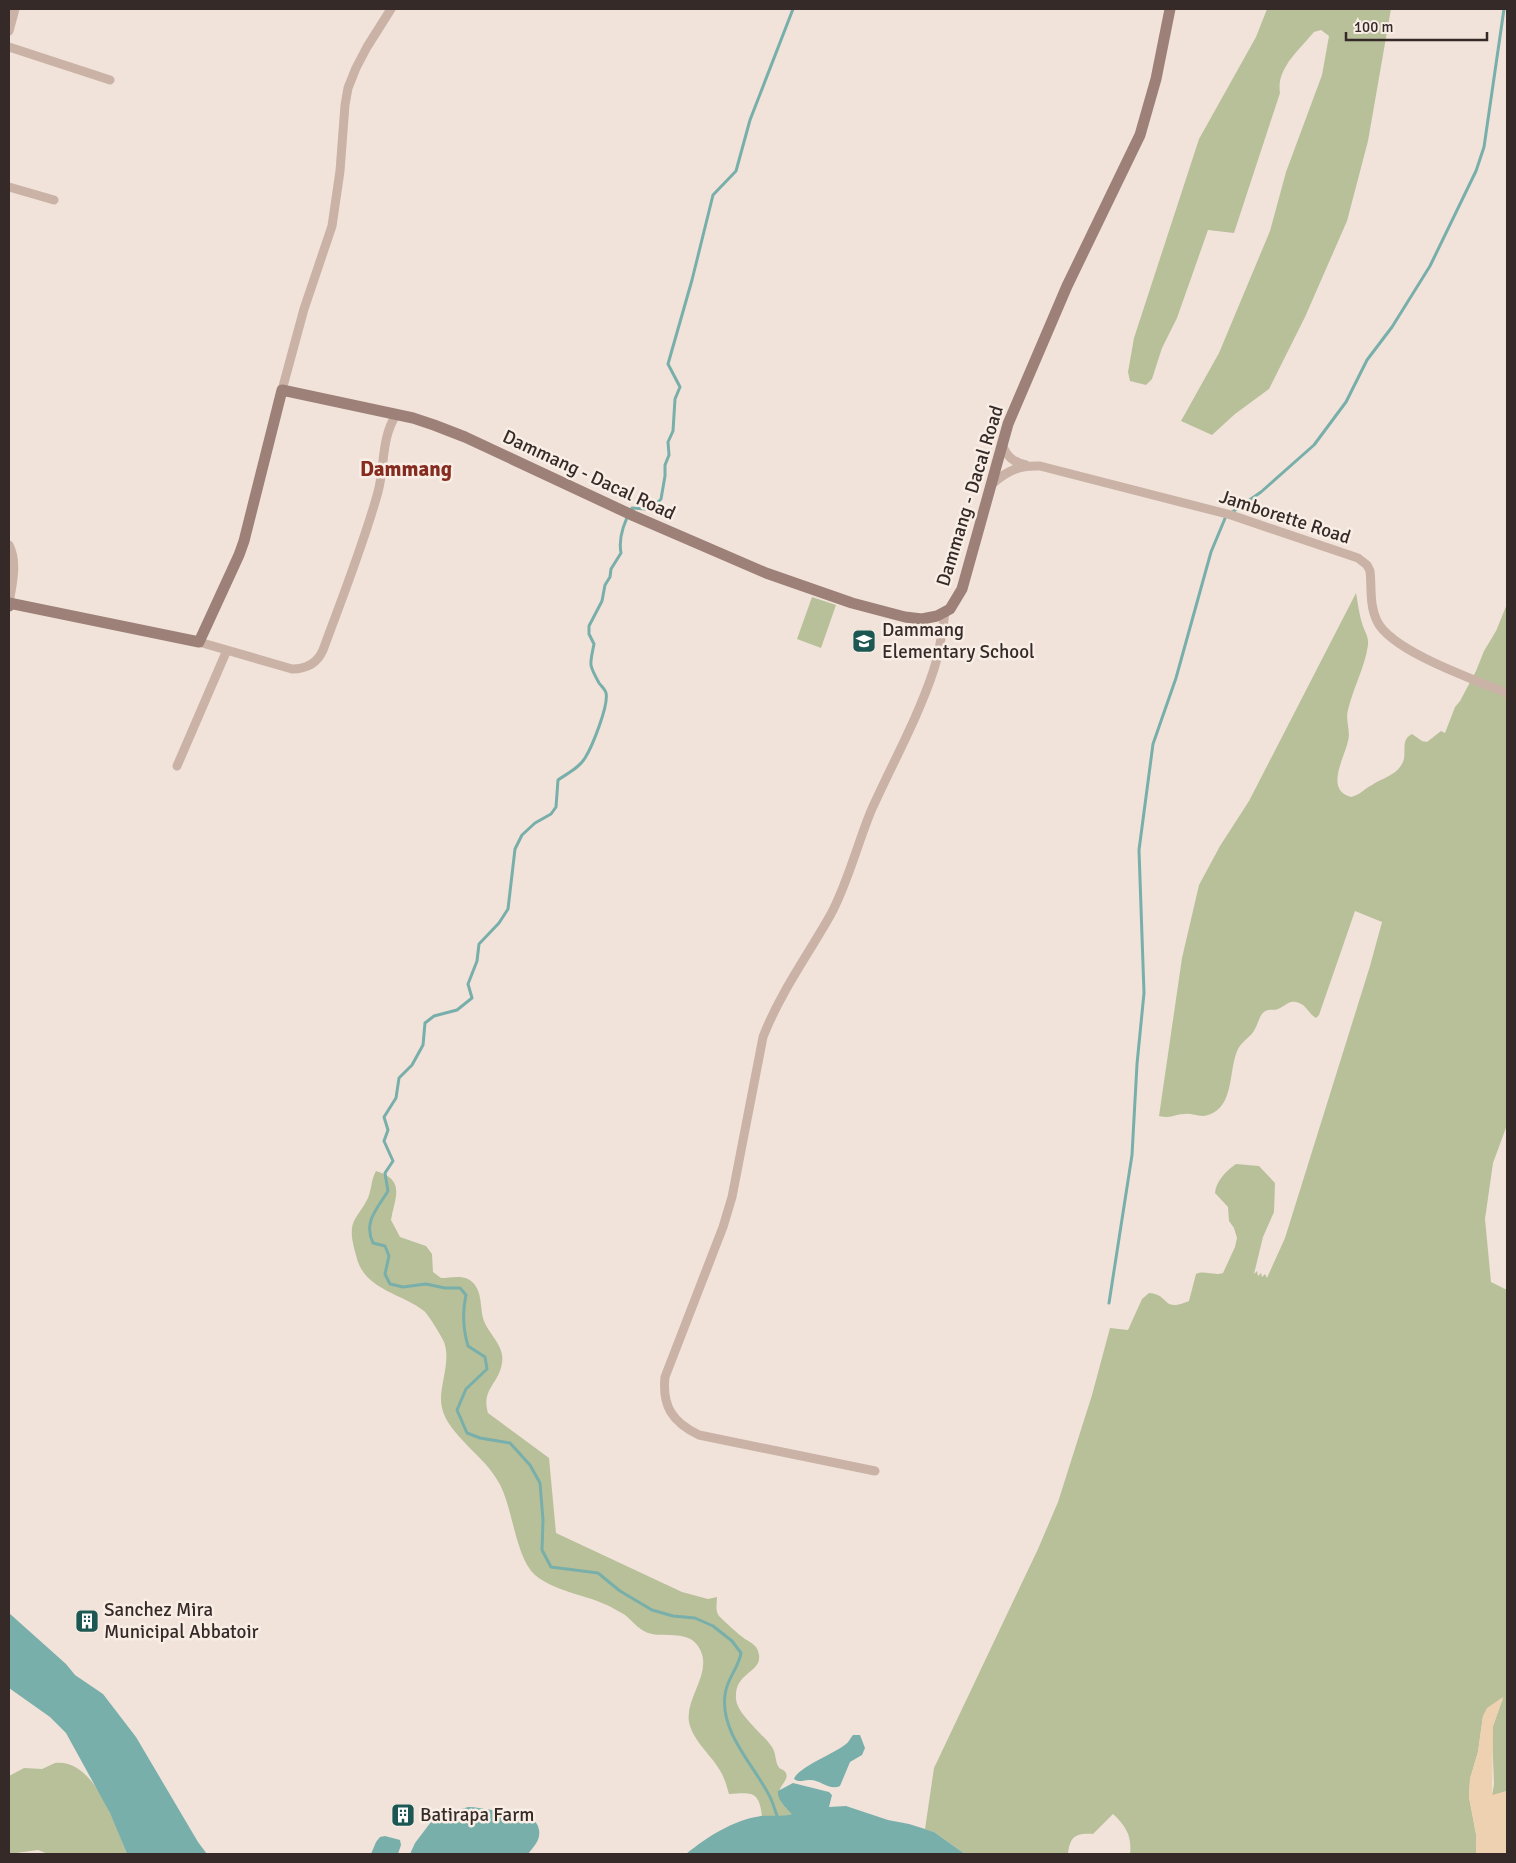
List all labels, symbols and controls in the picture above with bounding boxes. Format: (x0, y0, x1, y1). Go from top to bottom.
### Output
scale bar (1346, 10, 1487, 42)
text: 100 m (1354, 18, 1394, 36)
street label: Dammang - Dacal Road (931, 403, 1009, 589)
street label: Dammang - Dacal Road (499, 424, 679, 526)
district label: Dammang (360, 456, 452, 482)
street label: Jamborette Road (1216, 485, 1354, 549)
place label: Dammang Elementary School (882, 618, 1035, 664)
school or university icon: Dammang Elementary School (851, 628, 877, 654)
place label: Sanchez Mira Municipal Abbatoir (104, 1598, 259, 1644)
building icon: Sanchez Mira Municipal Abbatoir (74, 1608, 100, 1634)
building icon: Batirapa Farm (390, 1802, 416, 1828)
place label: Batirapa Farm (420, 1803, 534, 1827)

